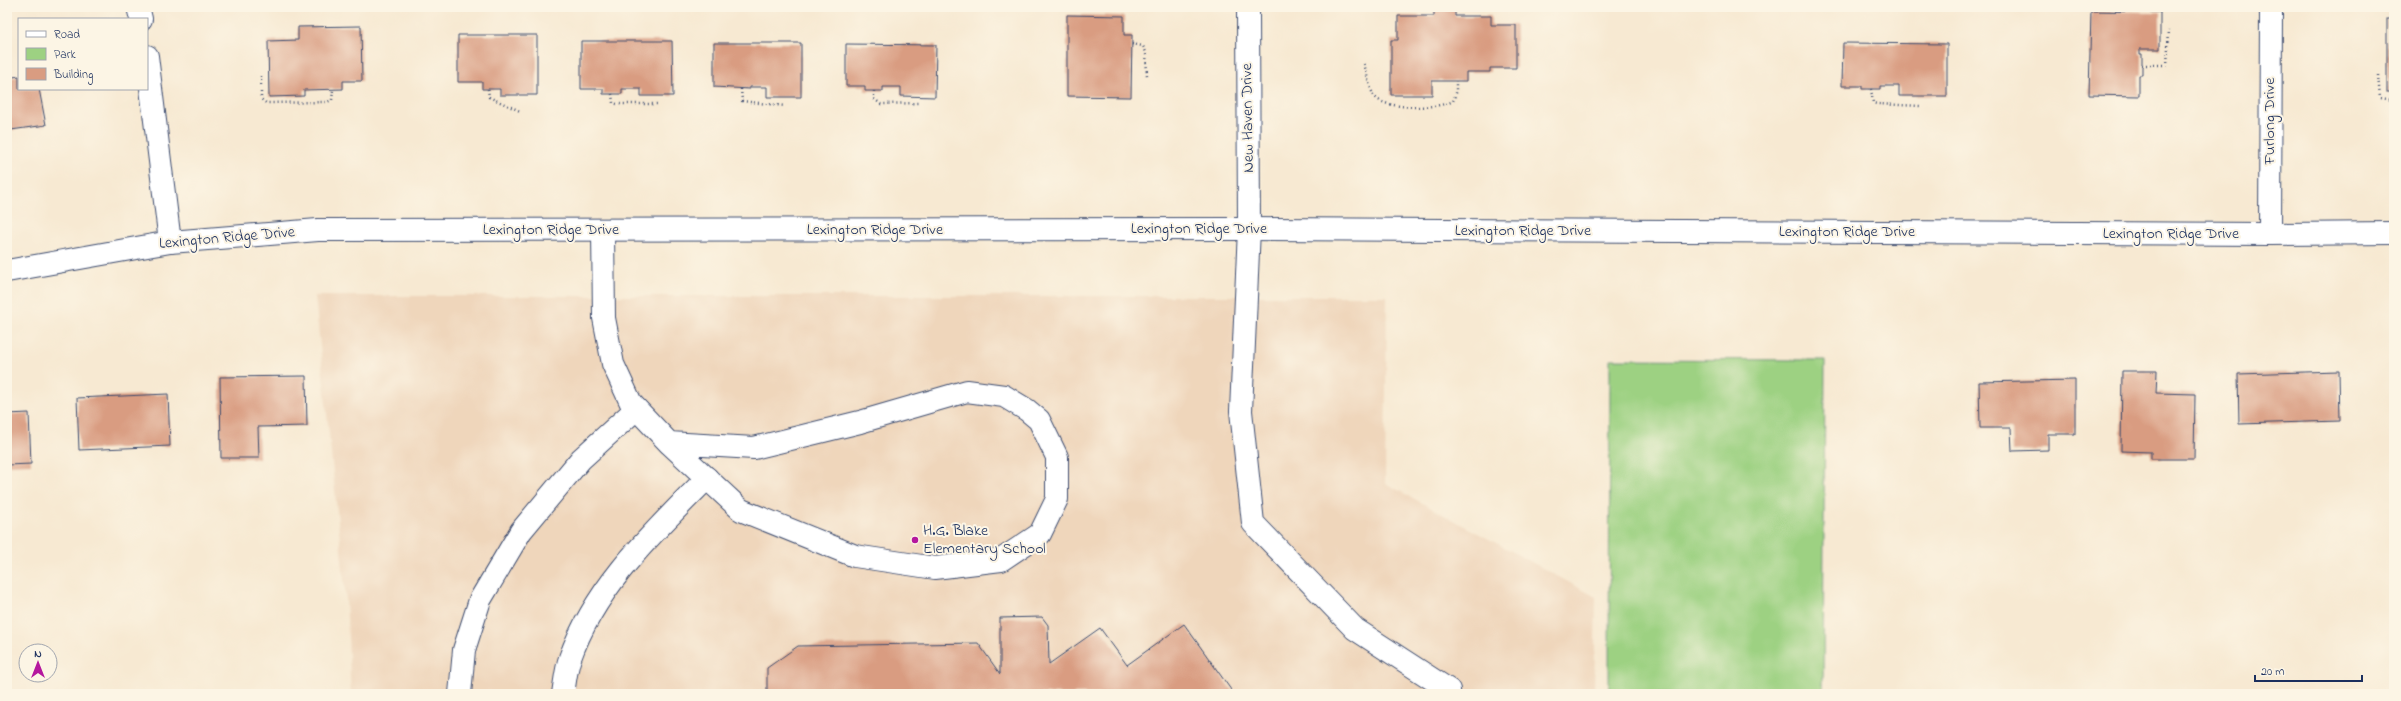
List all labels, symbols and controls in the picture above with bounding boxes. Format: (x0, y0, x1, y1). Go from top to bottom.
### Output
legend (18, 18, 148, 90)
text: Road (54, 26, 80, 44)
text: Park (54, 46, 76, 64)
street label: New Haven Drive (1235, 62, 1261, 173)
text: Building (53, 66, 93, 85)
street label: Furlong Drive (2258, 77, 2282, 165)
street label: Lexington Ridge Drive (1131, 217, 1268, 241)
street label: Lexington Ridge Drive (483, 218, 620, 242)
street label: Lexington Ridge Drive (807, 218, 944, 242)
street label: Lexington Ridge Drive (1455, 219, 1592, 243)
street label: Lexington Ridge Drive (158, 220, 297, 256)
street label: Lexington Ridge Drive (1779, 220, 1916, 244)
street label: Lexington Ridge Drive (2103, 222, 2240, 246)
place label: H.G. Blake Elementary School (923, 519, 1046, 561)
marker: H.G. Blake Elementary School (910, 535, 920, 545)
north arrow (18, 643, 58, 683)
text: N (34, 646, 42, 662)
scale bar (2255, 657, 2362, 683)
text: 20 m (2261, 663, 2284, 681)

